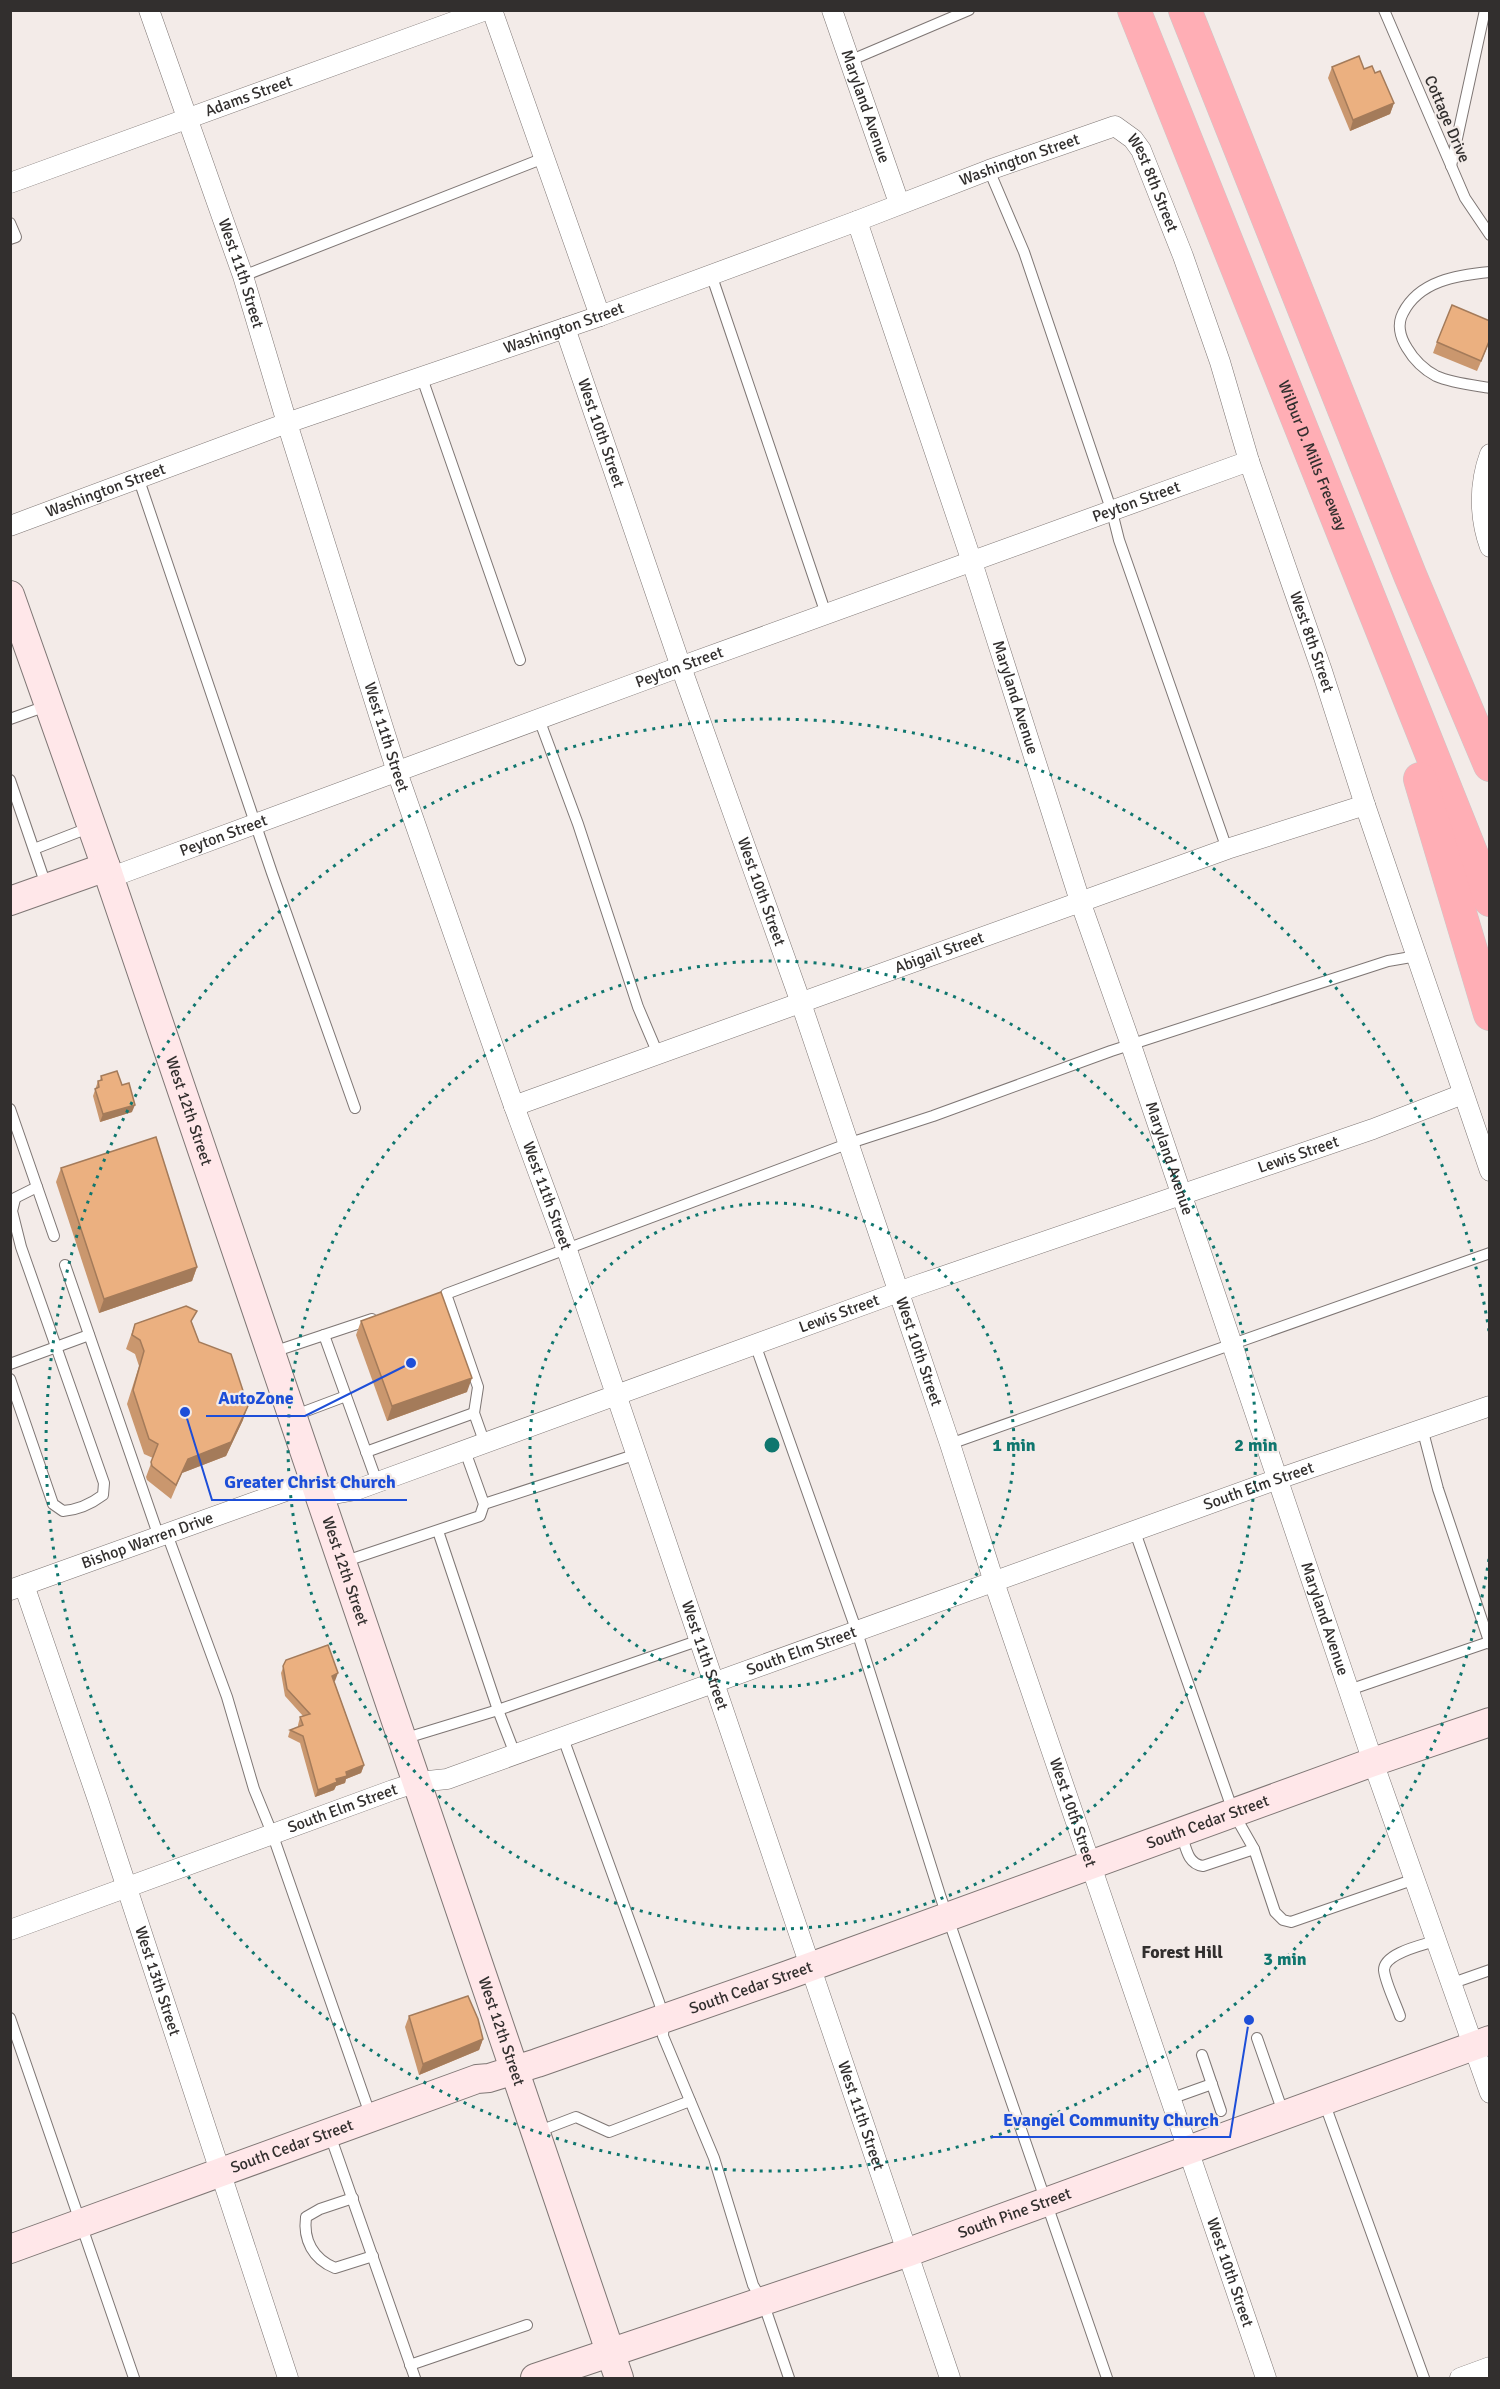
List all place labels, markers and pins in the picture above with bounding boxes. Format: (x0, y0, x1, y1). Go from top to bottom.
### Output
callout: AutoZone (206, 1380, 305, 1416)
centre of rings (762, 1435, 782, 1455)
callout: Greater Christ Church (212, 1464, 407, 1500)
callout: Evangel Community Church (991, 2101, 1230, 2137)

